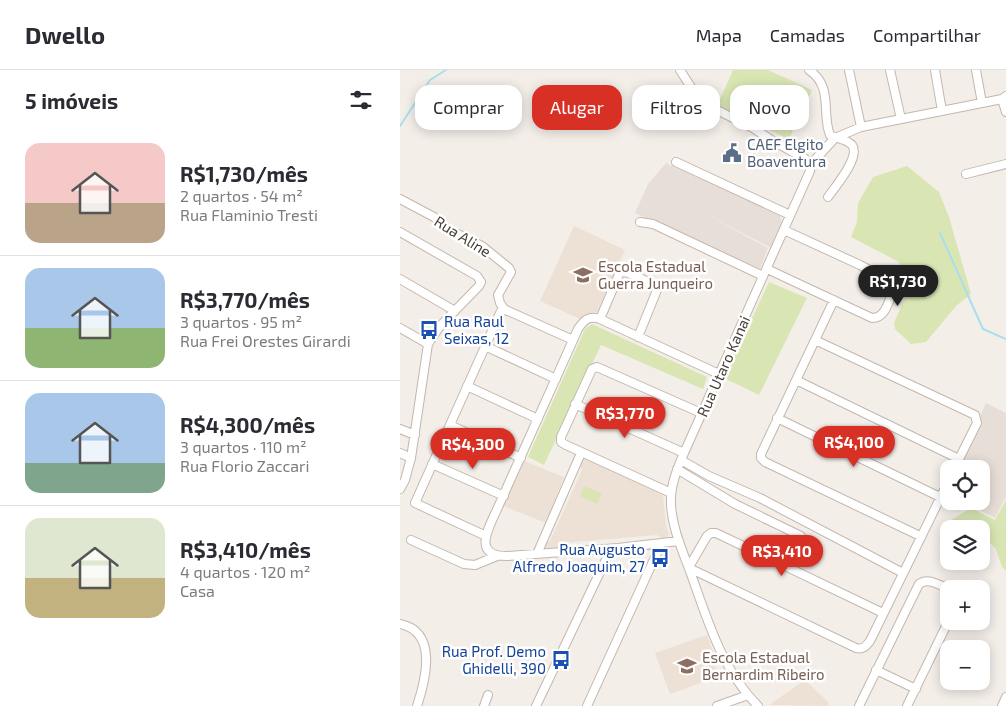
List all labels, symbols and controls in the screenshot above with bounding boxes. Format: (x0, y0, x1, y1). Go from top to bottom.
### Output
text: Dwello (25, 20, 105, 49)
text: Mapa (696, 24, 742, 46)
text: Camadas (770, 24, 845, 46)
text: Compartilhar (873, 24, 981, 46)
chip: Comprar (415, 85, 522, 130)
chip: Alugar (532, 85, 622, 130)
chip: Filtros (632, 85, 720, 130)
chip: Novo (730, 85, 809, 130)
icon: filters (347, 86, 375, 114)
text: 5 imóveis (25, 88, 118, 113)
place label: CAEF Elgito Boaventura (747, 135, 826, 170)
public building icon: CAEF Elgito Boaventura (721, 142, 743, 164)
text: R$1,730/mês (180, 161, 308, 186)
icon: home (65, 163, 125, 223)
text: 2 quartos · 54 m² (180, 186, 303, 205)
text: Rua Flaminio Tresti (180, 205, 318, 224)
street label: Rua Aline (431, 212, 495, 260)
place label: Escola Estadual Guerra Junqueiro (598, 257, 713, 292)
school or university icon: Escola Estadual Guerra Junqueiro (572, 264, 594, 286)
pin: R$1,730 (852, 264, 944, 307)
text: R$1,730 (869, 271, 927, 290)
text: R$3,770/mês (180, 287, 310, 312)
icon: home (65, 288, 125, 348)
text: 3 quartos · 95 m² (180, 312, 302, 331)
place label: Rua Raul Seixas, 12 (444, 312, 509, 347)
street label: Rua Utaro Kanai (693, 313, 753, 419)
bus stop icon: Rua Raul Seixas, 12 (418, 319, 440, 341)
text: Rua Frei Orestes Girardi (180, 331, 351, 350)
pin: R$3,770 (579, 396, 671, 439)
text: R$3,770 (595, 403, 655, 422)
text: R$4,300/mês (180, 412, 315, 437)
icon: home (65, 413, 125, 473)
pin: R$4,100 (808, 426, 900, 468)
pin: R$4,300 (427, 428, 519, 470)
text: R$4,100 (824, 432, 884, 451)
text: R$4,300 (442, 434, 504, 453)
text: 3 quartos · 110 m² (180, 437, 307, 456)
text: Rua Florio Zaccari (180, 456, 309, 475)
map controls (940, 460, 990, 690)
button: locate (940, 460, 990, 510)
button: layers (940, 520, 990, 570)
pin: R$3,410 (736, 534, 828, 577)
text: R$3,410/mês (180, 537, 311, 562)
icon: home (65, 538, 125, 598)
place label: Rua Augusto Alfredo Joaquim, 27 (513, 540, 645, 575)
text: R$3,410 (752, 541, 812, 560)
bus stop icon: Rua Augusto Alfredo Joaquim, 27 (649, 547, 671, 569)
text: 4 quartos · 120 m² (180, 562, 310, 581)
button: + (940, 580, 990, 630)
text: Casa (180, 581, 215, 600)
button: − (940, 640, 990, 690)
place label: Rua Prof. Demo Ghidelli, 390 (442, 642, 546, 677)
place label: Escola Estadual Bernardim Ribeiro (702, 648, 825, 683)
bus stop icon: Rua Prof. Demo Ghidelli, 390 (550, 649, 572, 671)
school or university icon: Escola Estadual Bernardim Ribeiro (676, 655, 698, 677)

